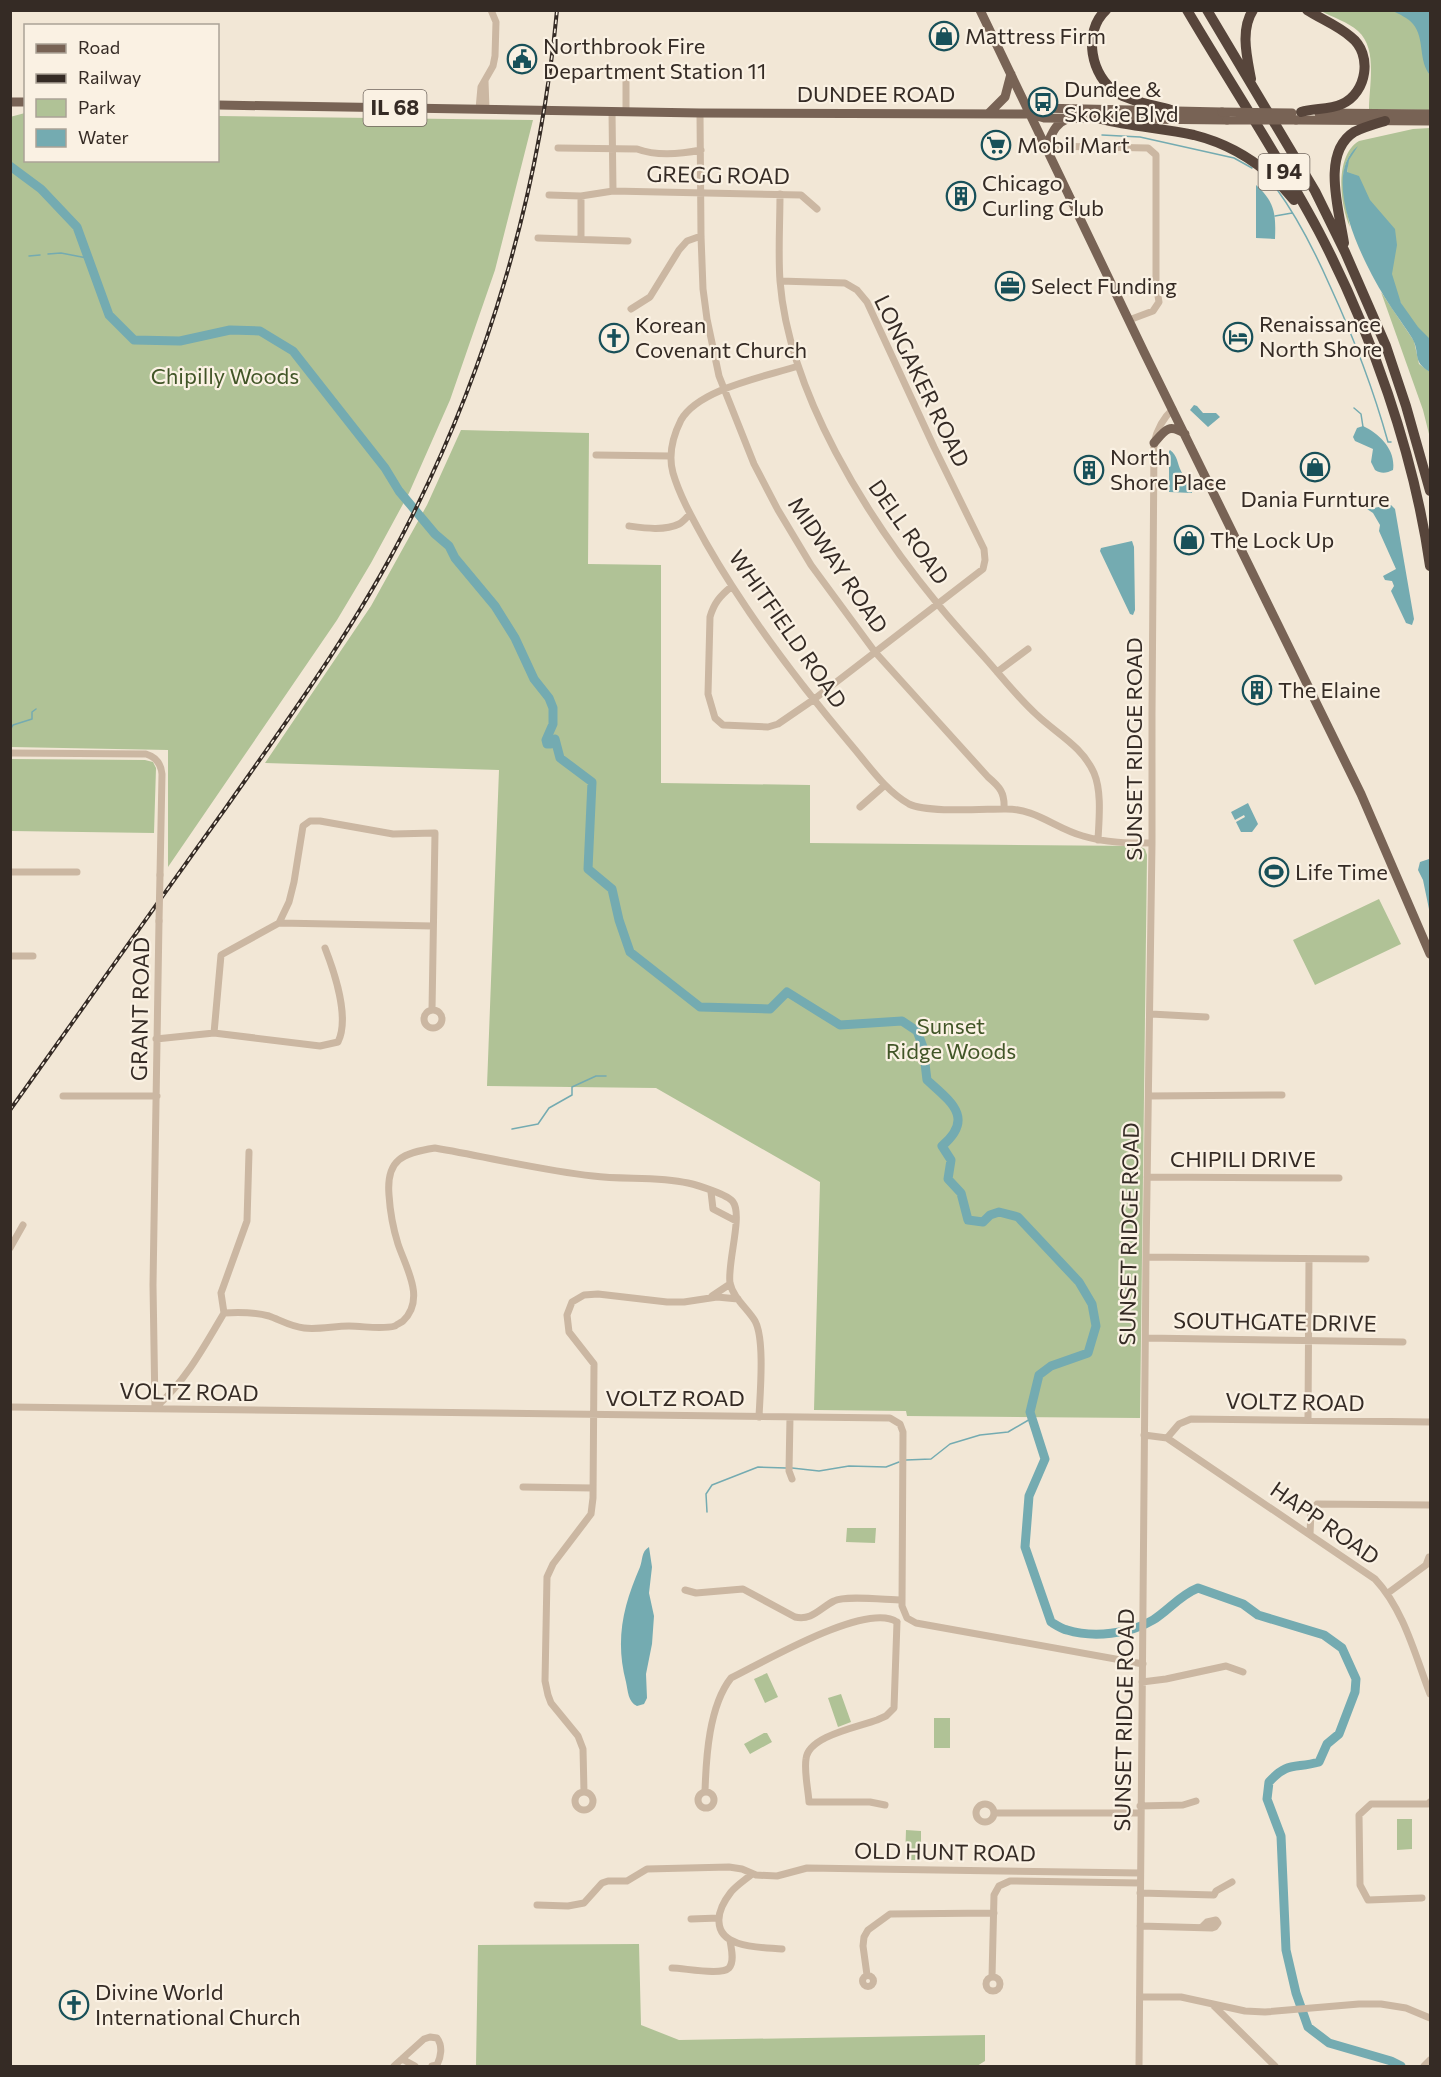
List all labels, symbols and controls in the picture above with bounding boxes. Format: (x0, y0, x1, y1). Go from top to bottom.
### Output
shop icon: Mattress Firm (928, 20, 960, 52)
place label: Mattress Firm (965, 22, 1106, 49)
legend (24, 24, 219, 162)
place label: Northbrook Fire Department Station 11 (543, 32, 766, 84)
text: Road (78, 36, 120, 58)
public building icon: Northbrook Fire Department Station 11 (506, 43, 538, 75)
text: Railway (78, 66, 141, 88)
place label: Dundee & Skokie Blvd (1064, 75, 1178, 127)
street label: DUNDEE ROAD (797, 80, 955, 107)
bus stop icon: Dundee & Skokie Blvd (1027, 86, 1059, 118)
road number: IL 68 (364, 90, 426, 126)
text: Park (78, 96, 116, 118)
text: Water (78, 126, 129, 148)
supermarket icon: Mobil Mart (980, 129, 1012, 161)
place label: Mobil Mart (1017, 131, 1130, 158)
road number: I 94 (1258, 154, 1310, 190)
street label: GREGG ROAD (646, 160, 790, 189)
place label: Chicago Curling Club (982, 169, 1104, 221)
building icon: Chicago Curling Club (945, 180, 977, 212)
office icon: Select Funding (994, 270, 1026, 302)
place label: Select Funding (1031, 272, 1177, 299)
street label: LONGAKER ROAD (869, 290, 976, 471)
place label: Renaissance North Shore (1259, 310, 1382, 362)
place label: Korean Covenant Church (635, 311, 807, 363)
hotel icon: Renaissance North Shore (1222, 321, 1254, 353)
church icon: Korean Covenant Church (598, 322, 630, 354)
park label: Chipilly Woods (151, 362, 299, 389)
place label: North Shore Place (1110, 443, 1226, 495)
shop icon: Dania Furnture (1299, 451, 1331, 483)
building icon: North Shore Place (1073, 454, 1105, 486)
street label: DELL ROAD (863, 474, 955, 589)
place label: Dania Furnture (1241, 485, 1390, 512)
street label: MIDWAY ROAD (783, 491, 894, 638)
shop icon: The Lock Up (1173, 524, 1205, 556)
place label: The Lock Up (1210, 526, 1334, 553)
street label: WHITFIELD ROAD (724, 544, 853, 713)
street label: SUNSET RIDGE ROAD (1120, 637, 1147, 861)
building icon: The Elaine (1241, 674, 1273, 706)
place label: The Elaine (1278, 676, 1381, 703)
sports icon: Life Time (1258, 856, 1290, 888)
place label: Life Time (1295, 858, 1388, 885)
street label: GRANT ROAD (125, 937, 154, 1081)
park label: Sunset Ridge Woods (886, 1012, 1016, 1064)
street label: SUNSET RIDGE ROAD (1113, 1122, 1144, 1346)
street label: CHIPILI DRIVE (1170, 1145, 1316, 1172)
street label: SOUTHGATE DRIVE (1173, 1306, 1377, 1337)
street label: VOLTZ ROAD (119, 1377, 259, 1406)
street label: VOLTZ ROAD (605, 1384, 745, 1411)
street label: VOLTZ ROAD (1225, 1387, 1365, 1416)
street label: HAPP ROAD (1266, 1475, 1385, 1570)
street label: SUNSET RIDGE ROAD (1108, 1608, 1139, 1832)
street label: OLD HUNT ROAD (854, 1836, 1036, 1867)
place label: Divine World International Church (95, 1978, 301, 2030)
church icon: Divine World International Church (58, 1989, 90, 2021)

